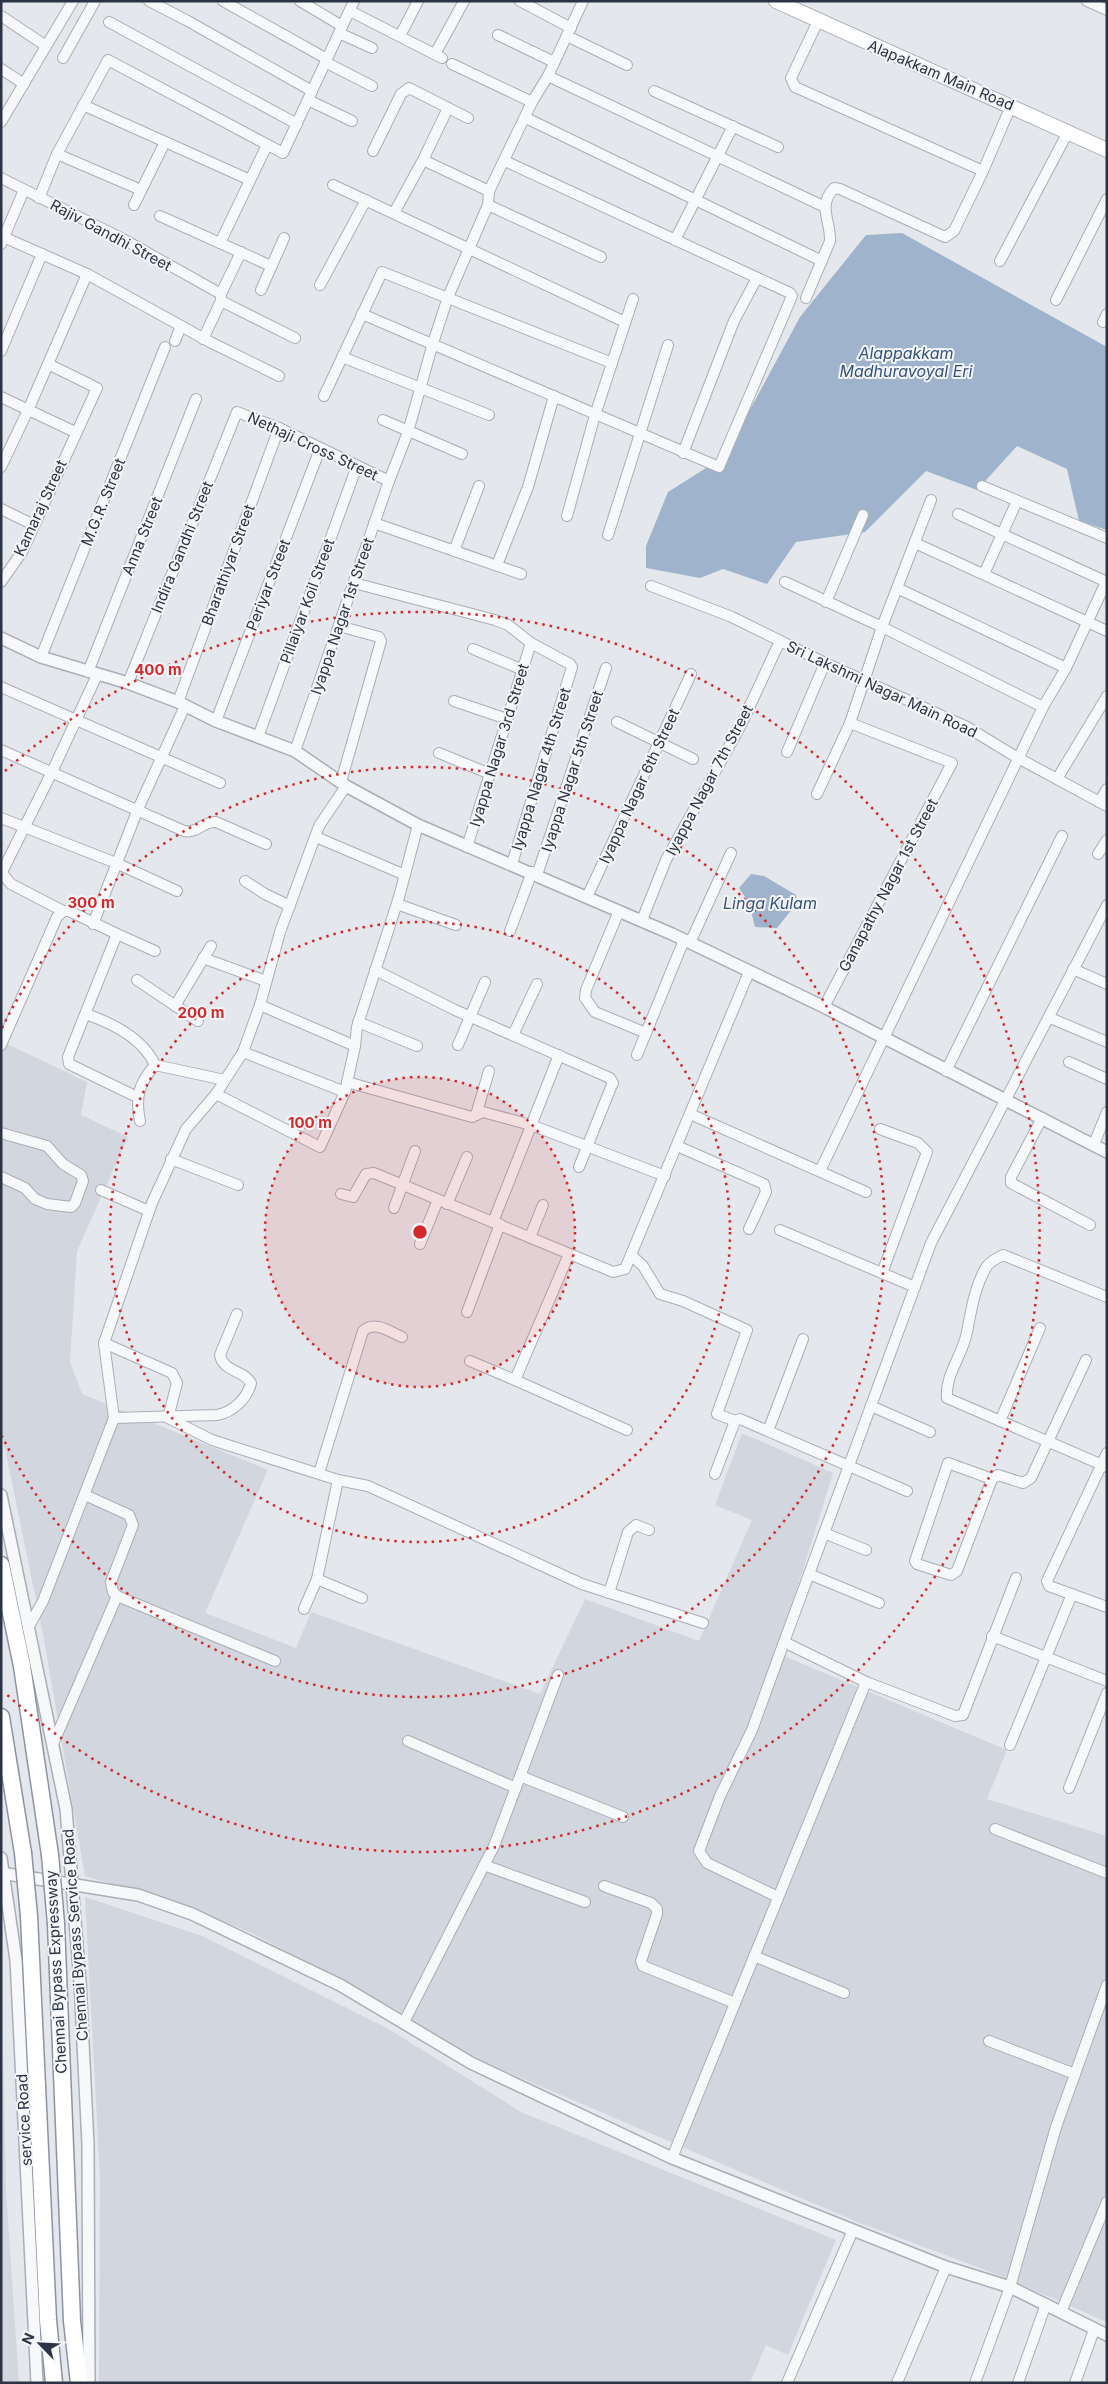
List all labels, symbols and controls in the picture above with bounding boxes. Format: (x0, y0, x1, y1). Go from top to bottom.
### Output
street label: Alapakkam Main Road (865, 36, 1017, 114)
street label: Rajiv Gandhi Street (47, 195, 175, 275)
water label: Alappakkam Madhuravoyal Eri (840, 343, 974, 381)
street label: Nethaji Cross Street (245, 407, 381, 485)
street label: M.G.R. Street (77, 455, 129, 549)
street label: Kamaraj Street (9, 457, 71, 559)
street label: Indira Gandhi Street (147, 478, 217, 616)
street label: Anna Street (118, 494, 166, 578)
street label: Bharathiyar Street (197, 502, 259, 628)
street label: Iyappa Nagar 1st Street (306, 535, 378, 697)
street label: Periyar Street (242, 536, 294, 634)
street label: Pillaiyar Koil Street (276, 536, 338, 666)
street label: Sri Lakshmi Nagar Main Road (784, 636, 980, 742)
text: 400 m (134, 660, 182, 679)
street label: Iyappa Nagar 3rd Street (465, 661, 533, 829)
street label: Iyappa Nagar 4th Street (507, 685, 575, 853)
street label: Iyappa Nagar 5th Street (537, 688, 607, 854)
street label: Iyappa Nagar 7th Street (661, 701, 757, 859)
street label: Iyappa Nagar 6th Street (595, 705, 683, 867)
street label: Ganapathy Nagar 1st Street (834, 795, 942, 975)
text: 300 m (67, 893, 115, 912)
water label: Linga Kulam (723, 893, 817, 913)
text: 200 m (178, 1003, 224, 1022)
text: 100 m (288, 1113, 332, 1132)
centre of rings (411, 1223, 429, 1241)
street label: Chennai Bypass Service Road (58, 1828, 92, 2042)
street label: Chennai Bypass Expressway (41, 1869, 71, 2074)
street label: service Road (12, 2073, 36, 2167)
north arrow (15, 2319, 65, 2369)
text: N (18, 2330, 38, 2347)

